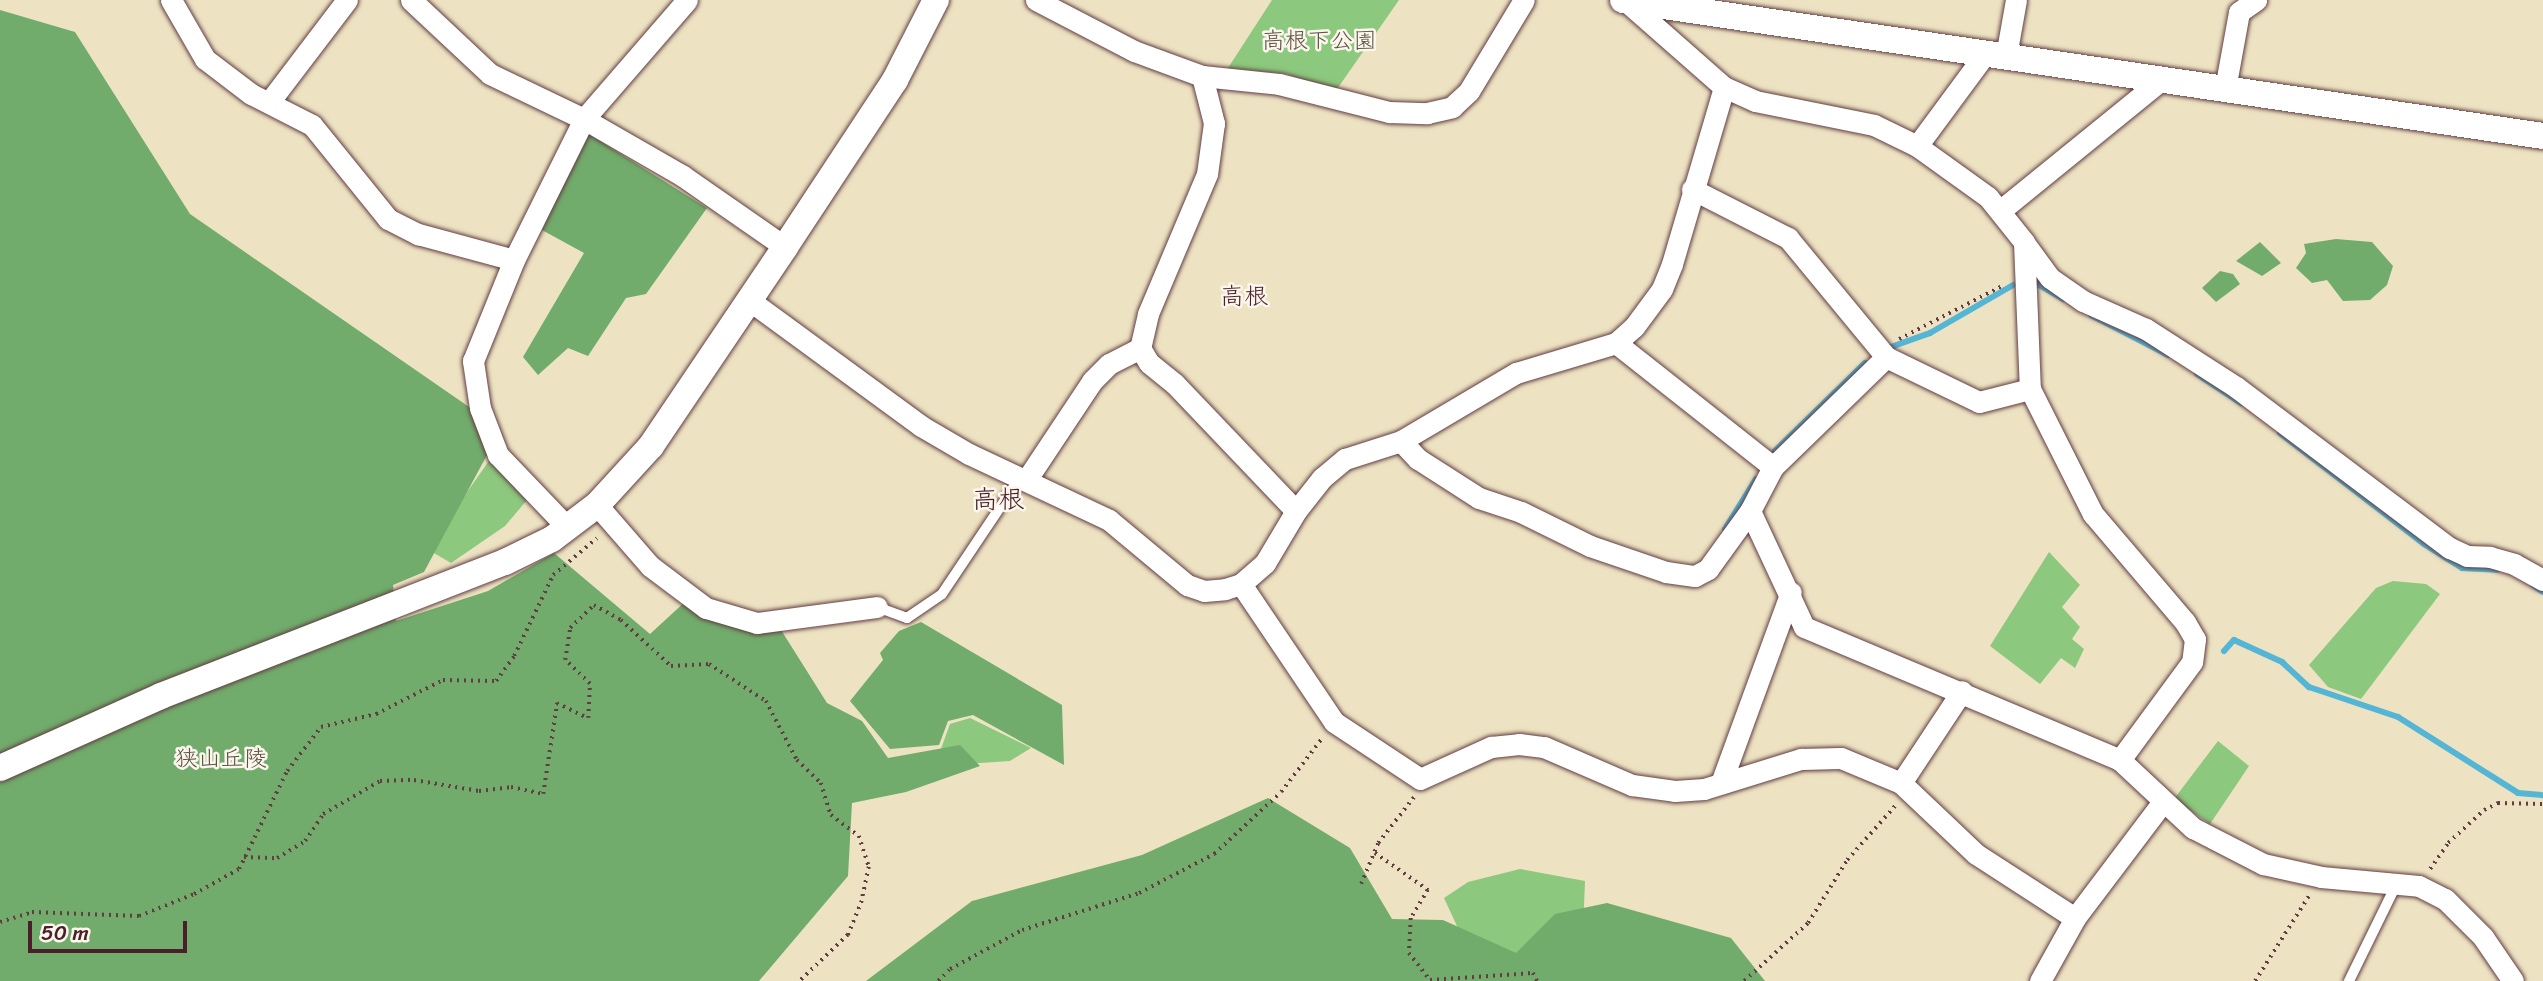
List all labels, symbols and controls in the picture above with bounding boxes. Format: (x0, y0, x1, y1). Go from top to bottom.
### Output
park label: 高根下公園 (1262, 27, 1376, 55)
district label: 高根 (1220, 283, 1268, 311)
district label: 高根 (972, 484, 1024, 516)
park label: 狭山丘陵 (175, 745, 267, 773)
scale bar (32, 908, 191, 952)
text: 50 m (41, 914, 89, 952)

